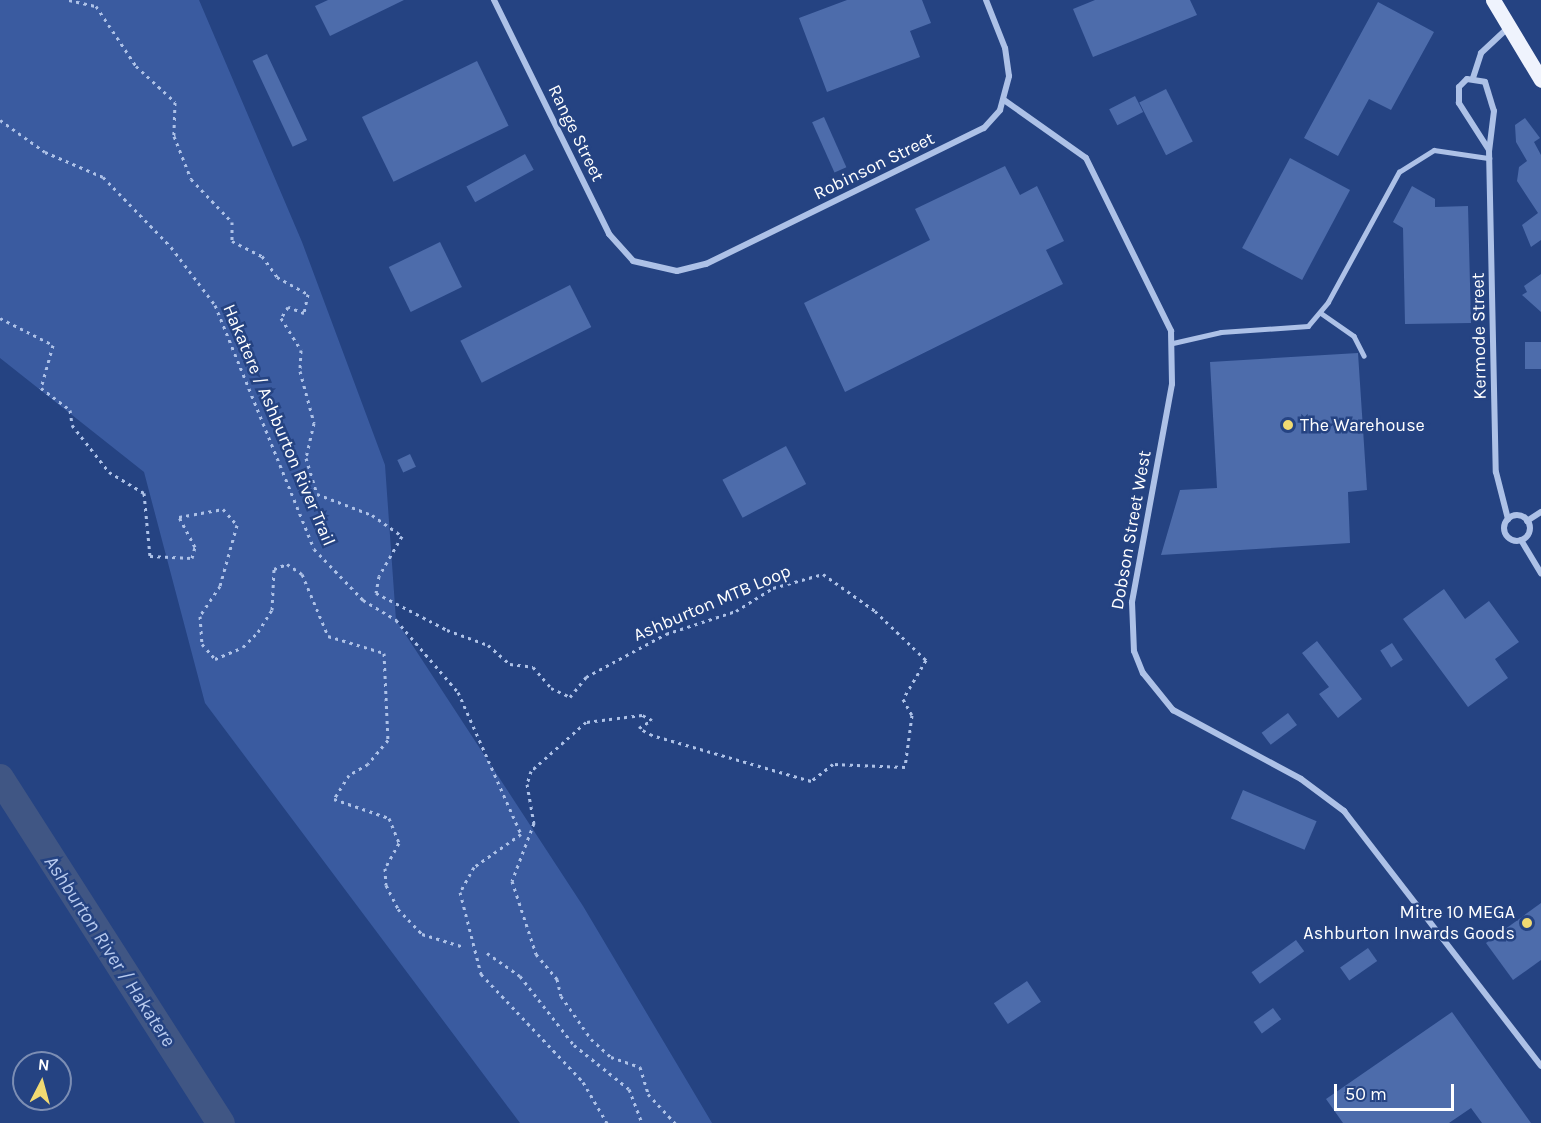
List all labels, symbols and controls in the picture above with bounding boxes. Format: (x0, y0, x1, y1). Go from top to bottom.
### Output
street label: Range Street (543, 81, 609, 185)
street label: Robinson Street (810, 127, 938, 205)
street label: Kermode Street (1467, 272, 1491, 400)
street label: Hakatere / Ashburton River Trail (218, 301, 340, 549)
place label: The Warehouse (1300, 414, 1425, 436)
marker: The Warehouse (1281, 418, 1295, 432)
street label: Dobson Street West (1106, 449, 1156, 611)
street label: Ashburton MTB Loop (630, 560, 794, 646)
water label: Ashburton River / Hakatere (39, 851, 181, 1051)
place label: Mitre 10 MEGA Ashburton Inwards Goods (1303, 902, 1515, 944)
marker: Mitre 10 MEGA Ashburton Inwards Goods (1520, 916, 1534, 930)
north arrow (12, 1051, 72, 1111)
text: N (37, 1055, 50, 1075)
scale bar (1337, 1072, 1457, 1110)
text: 50 m (1345, 1083, 1387, 1105)

